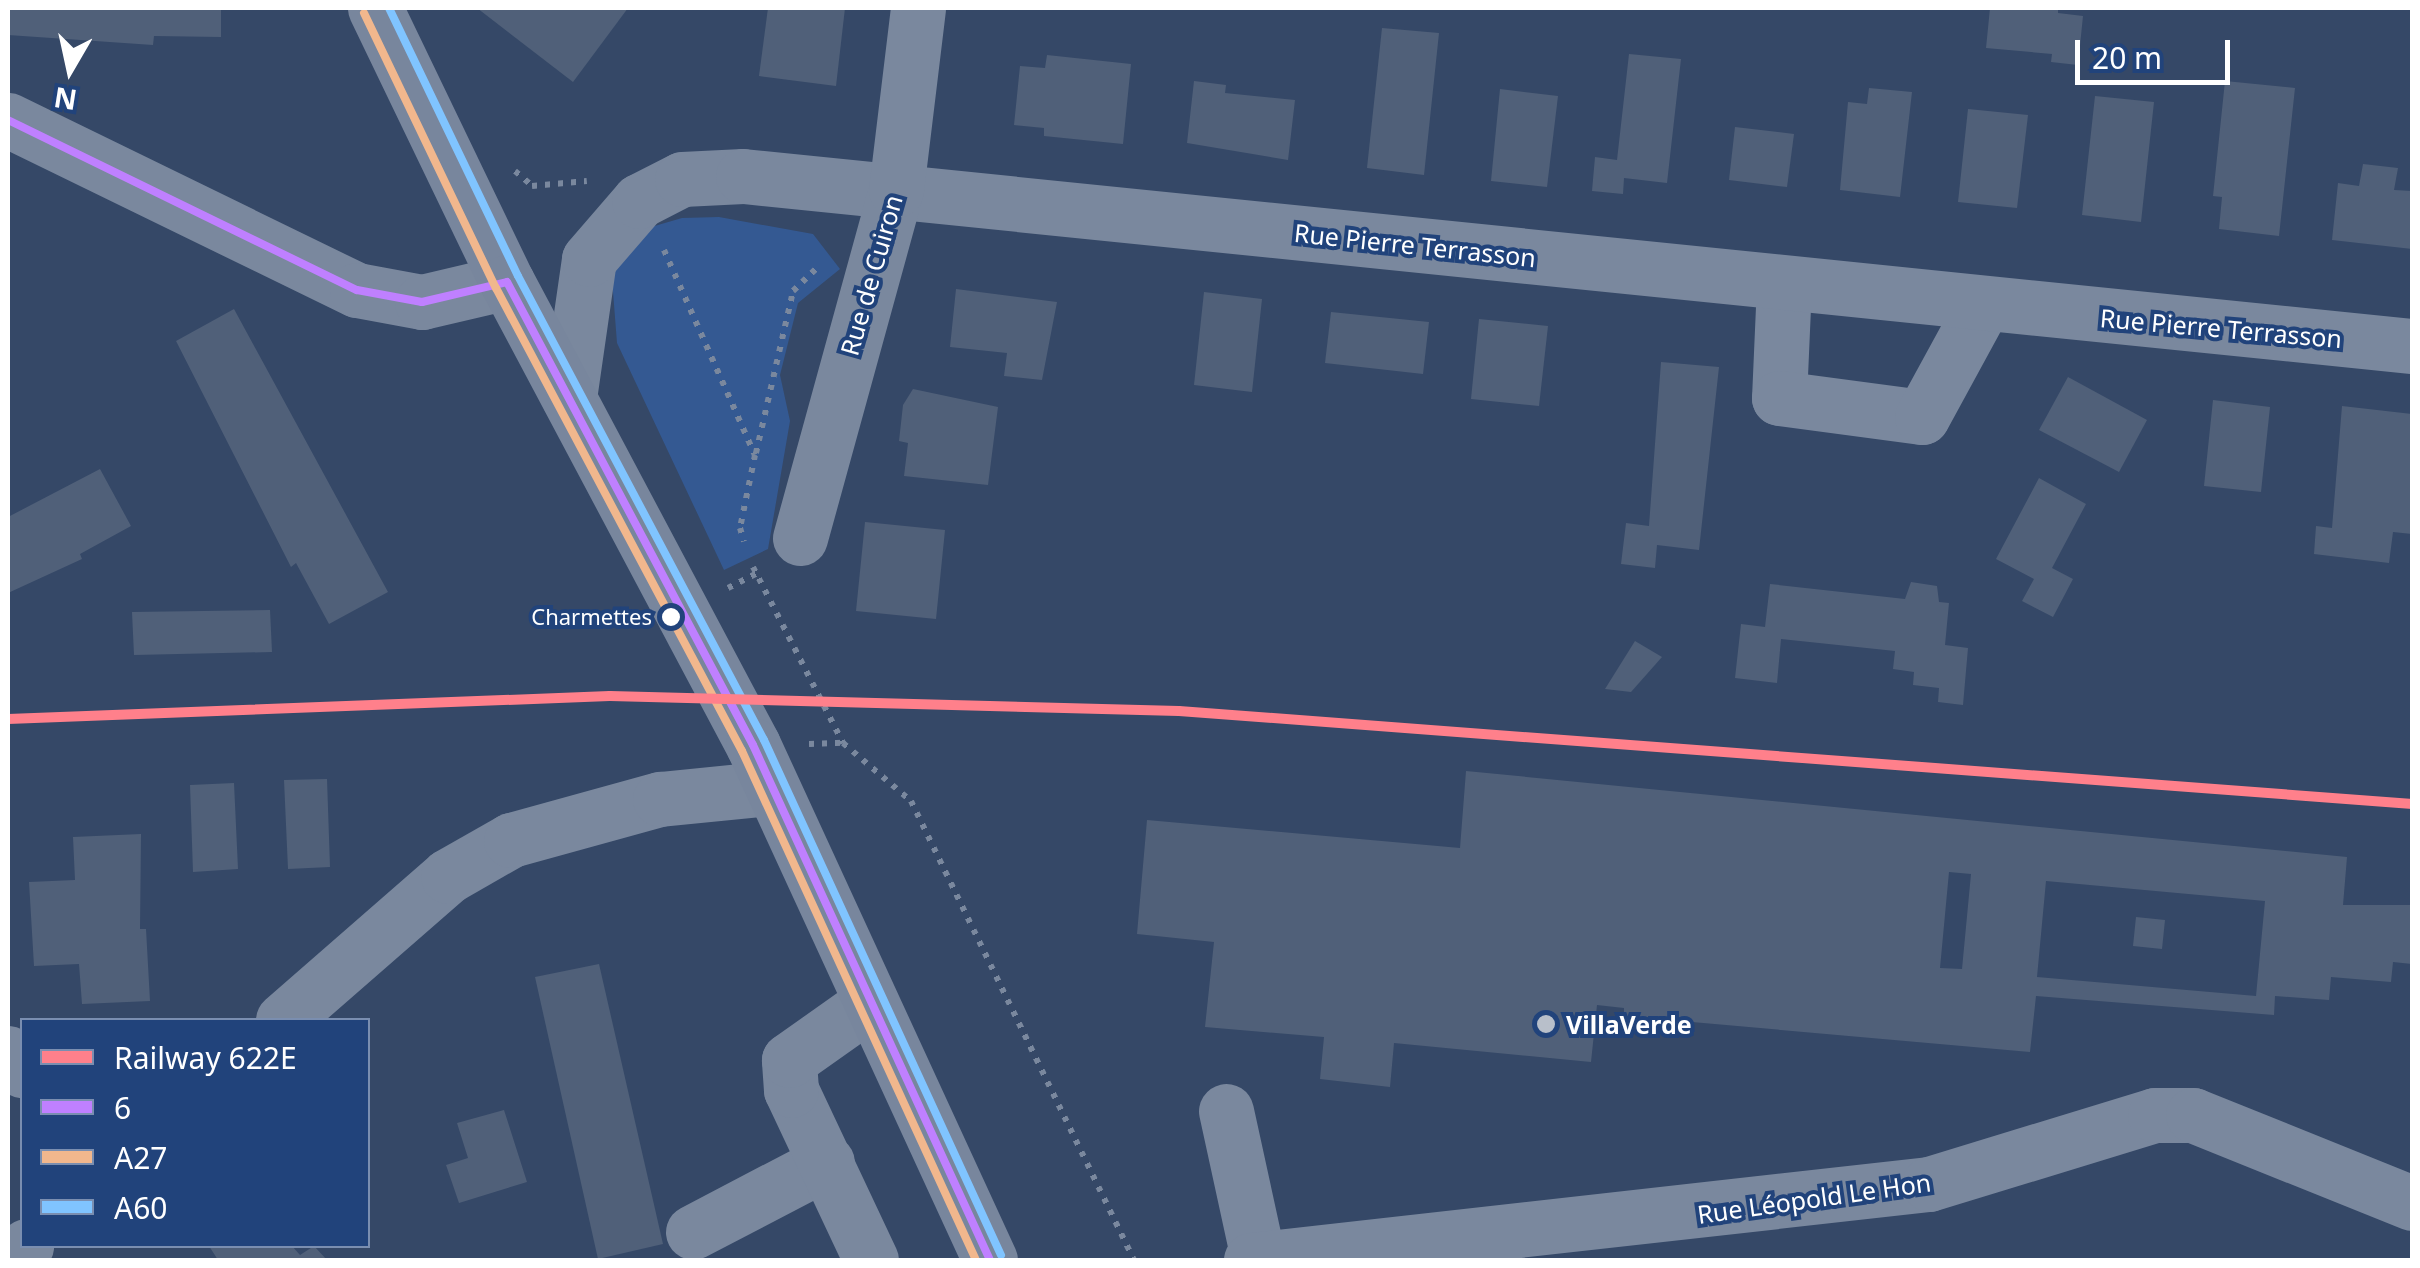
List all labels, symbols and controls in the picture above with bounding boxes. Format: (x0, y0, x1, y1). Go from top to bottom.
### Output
north arrow (20, 20, 120, 120)
scale bar (2080, 20, 2235, 82)
text: 20 m (2092, 37, 2162, 78)
text: N (51, 79, 80, 120)
street label: Rue de Cuiron (834, 191, 908, 359)
street label: Rue Pierre Terrasson (1293, 217, 1537, 273)
street label: Rue Pierre Terrasson (2099, 302, 2343, 354)
place label: Charmettes (531, 604, 652, 630)
marker: Charmettes (661, 607, 681, 627)
place label: VillaVerde (1566, 1009, 1692, 1039)
marker: VillaVerde (1535, 1013, 1557, 1035)
legend (20, 1018, 370, 1248)
text: Railway 622E (114, 1037, 297, 1078)
text: 6 (114, 1087, 131, 1128)
text: A27 (114, 1137, 168, 1178)
street label: Rue Léopold Le Hon (1695, 1167, 1933, 1229)
text: A60 (114, 1187, 168, 1228)

